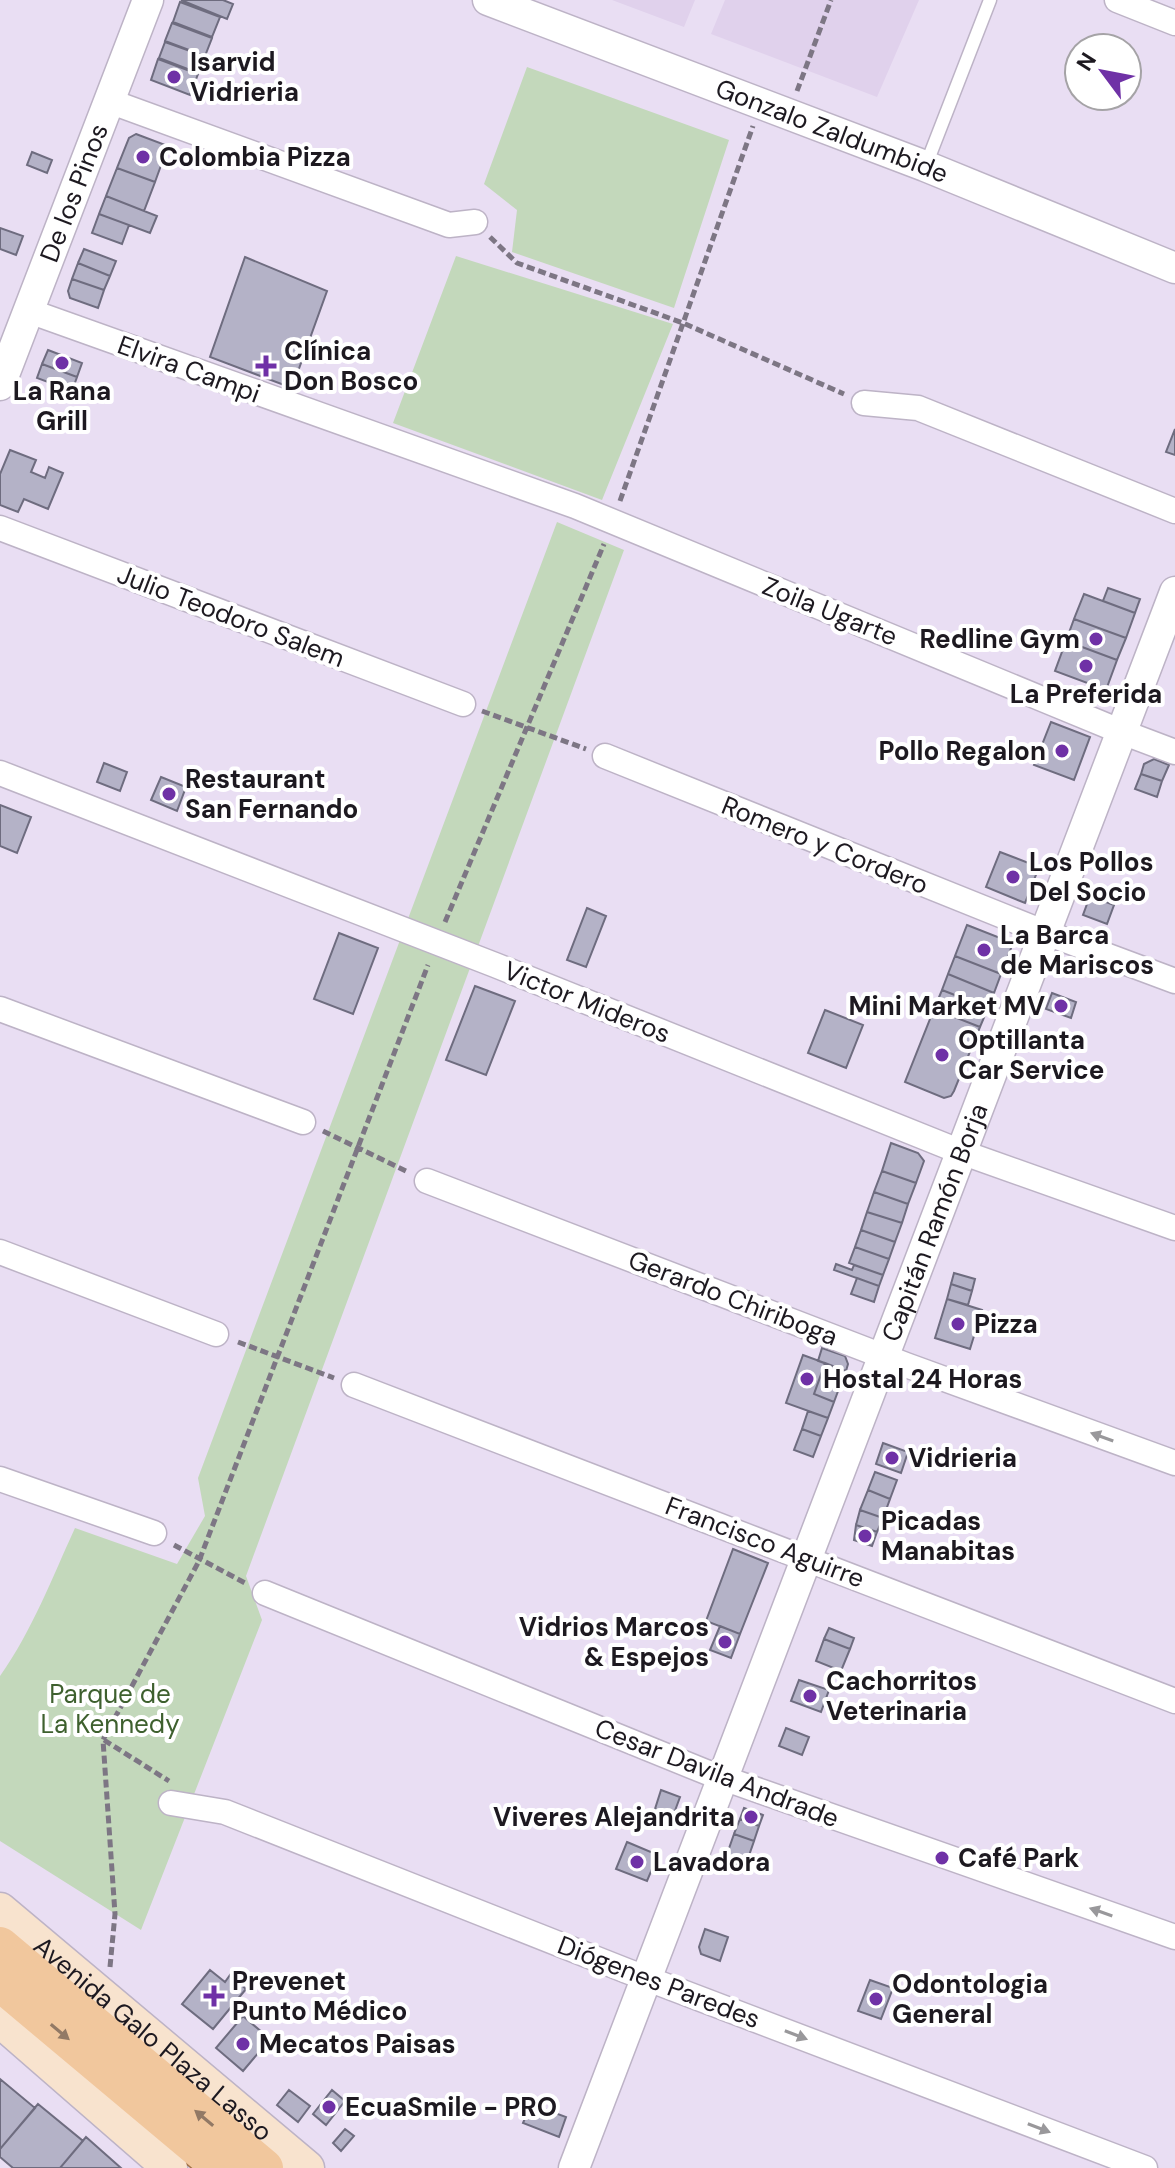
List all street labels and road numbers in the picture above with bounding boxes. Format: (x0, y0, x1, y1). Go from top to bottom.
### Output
street label: Gonzalo Zaldumbide (711, 71, 953, 191)
street label: De los Pinos (32, 119, 116, 267)
street label: Elvira Campi (113, 327, 265, 411)
street label: Julio Teodoro Salem (112, 557, 350, 675)
street label: Zoila Ugarte (758, 569, 902, 653)
street label: Romero y Cordero (717, 788, 933, 902)
street label: Victor Mideros (499, 953, 675, 1051)
street label: Capitán Ramón Borja (874, 1098, 995, 1346)
street label: Gerardo Chiriboga (624, 1242, 842, 1354)
street label: Francisco Aguirre (661, 1488, 869, 1596)
street label: Cesar Davila Andrade (590, 1711, 844, 1835)
street label: Diógenes Paredes (553, 1928, 765, 2036)
street label: Avenida Galo Plaza Lasso (27, 1929, 280, 2149)

